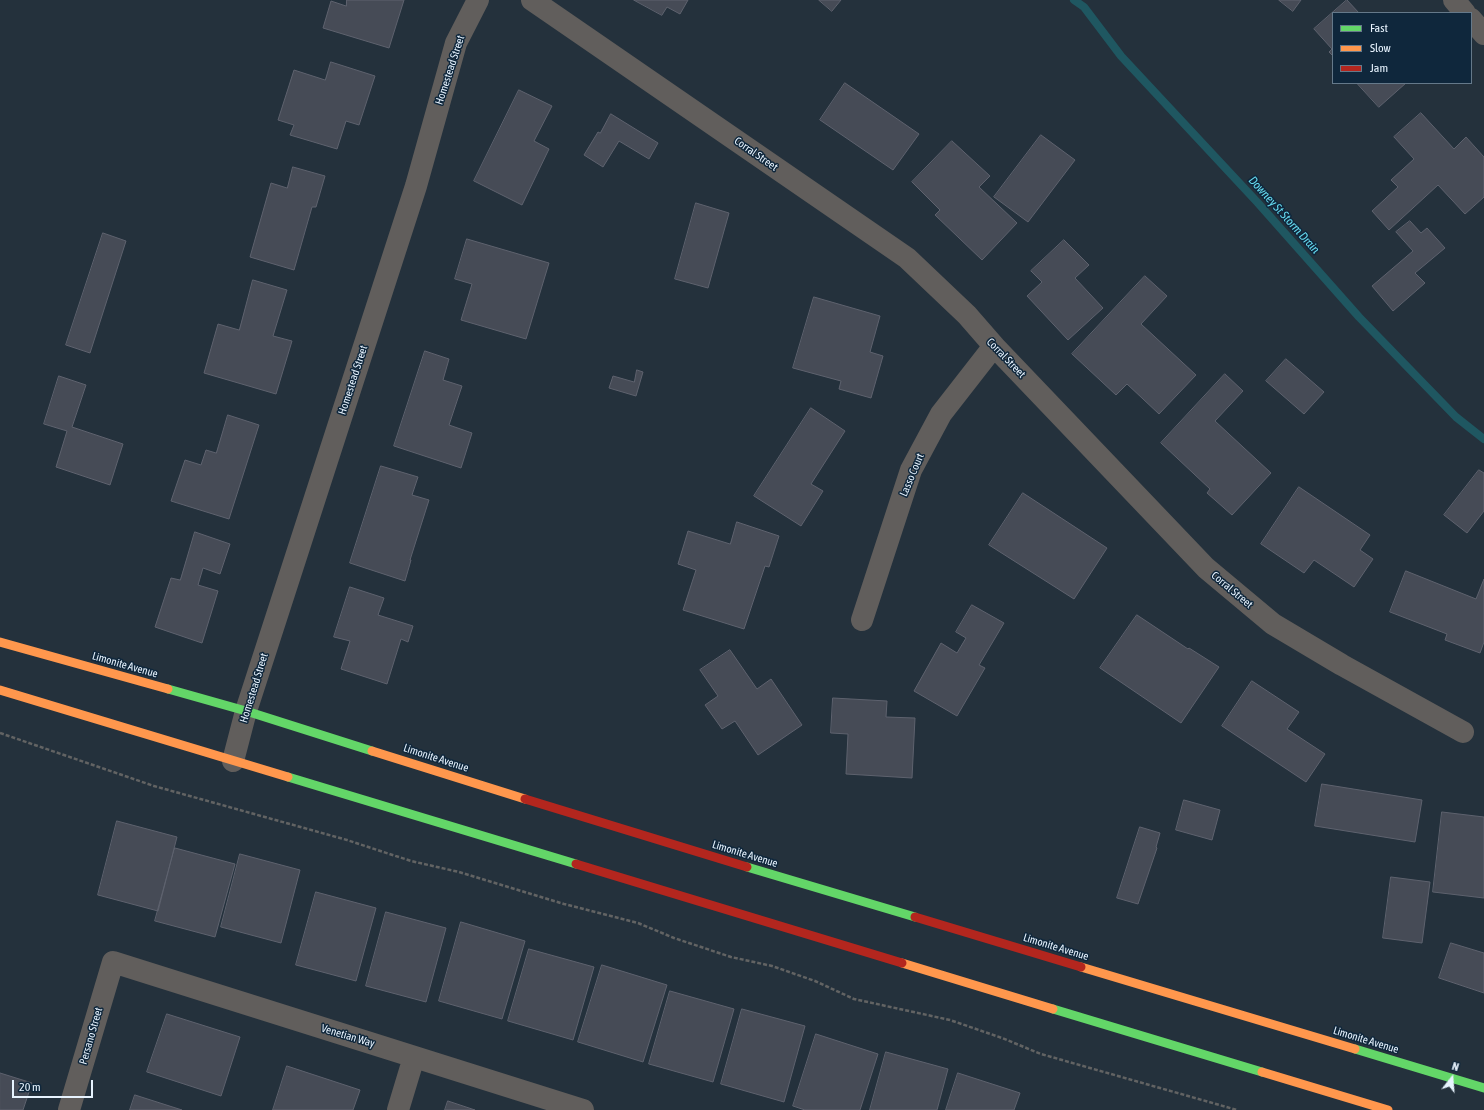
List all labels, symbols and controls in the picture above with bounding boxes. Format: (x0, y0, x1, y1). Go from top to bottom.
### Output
legend (1332, 12, 1472, 84)
text: Fast (1370, 21, 1388, 35)
street label: Homestead Street (433, 34, 467, 106)
text: Slow (1370, 41, 1391, 55)
text: Jam (1370, 61, 1388, 75)
street label: Corral Street (732, 134, 780, 174)
water label: Downey St Storm Drain (1245, 173, 1323, 257)
street label: Corral Street (984, 335, 1028, 381)
street label: Homestead Street (336, 344, 370, 416)
street label: Lasso Court (897, 451, 927, 499)
street label: Corral Street (1209, 569, 1255, 611)
street label: Limonite Avenue (91, 649, 159, 681)
street label: Homestead Street (237, 651, 271, 725)
street label: Limonite Avenue (402, 741, 470, 775)
street label: Limonite Avenue (711, 838, 779, 870)
street label: Limonite Avenue (1022, 931, 1090, 963)
street label: Persano Street (77, 1006, 105, 1066)
street label: Venetian Way (320, 1022, 376, 1050)
street label: Limonite Avenue (1332, 1024, 1400, 1056)
north arrow (1432, 1058, 1472, 1098)
text: N (1451, 1060, 1460, 1073)
scale bar (14, 1072, 95, 1098)
text: 20 m (19, 1080, 41, 1094)

